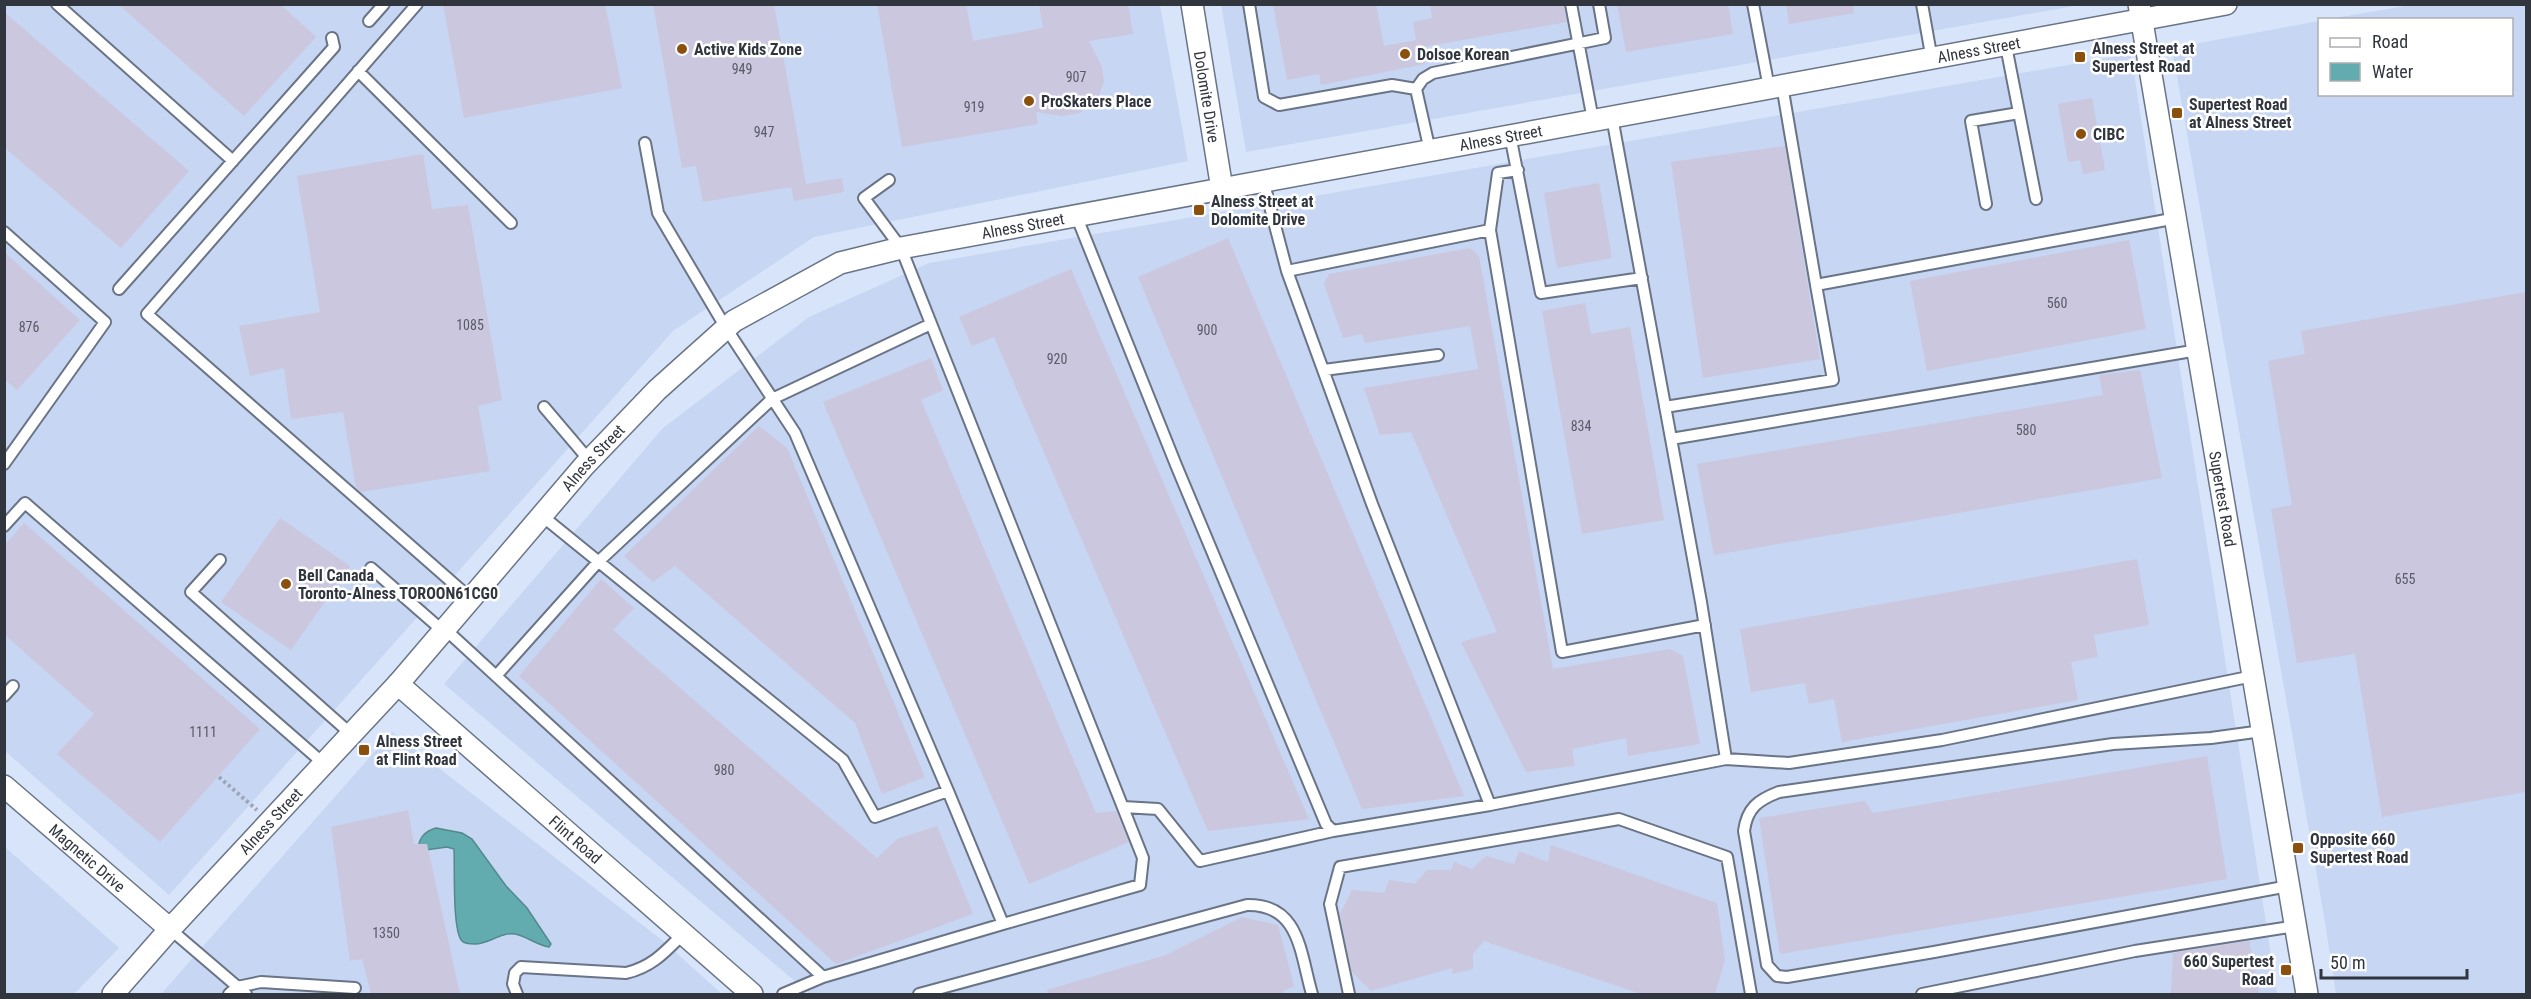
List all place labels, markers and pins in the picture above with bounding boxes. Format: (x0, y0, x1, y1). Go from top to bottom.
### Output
place label: Alness Street at Supertest Road (2092, 39, 2194, 76)
place label: Active Kids Zone (694, 40, 802, 59)
marker: Active Kids Zone (675, 42, 689, 56)
place label: Dolsoe Korean (1417, 45, 1510, 64)
marker: Dolsoe Korean (1398, 47, 1412, 61)
marker: Alness Street at Supertest Road (2073, 50, 2087, 64)
place label: ProSkaters Place (1041, 92, 1152, 111)
marker: ProSkaters Place (1022, 94, 1036, 108)
place label: Supertest Road at Alness Street (2189, 95, 2291, 132)
marker: Supertest Road at Alness Street (2170, 106, 2184, 120)
place label: CIBC (2093, 125, 2125, 144)
marker: CIBC (2074, 127, 2088, 141)
place label: Alness Street at Dolomite Drive (1211, 192, 1313, 229)
marker: Alness Street at Dolomite Drive (1192, 203, 1206, 217)
place label: Bell Canada Toronto-Alness TOROON61CG0 (298, 566, 498, 603)
marker: Bell Canada Toronto-Alness TOROON61CG0 (279, 577, 293, 591)
place label: Alness Street at Flint Road (376, 732, 462, 769)
marker: Alness Street at Flint Road (357, 743, 371, 757)
place label: Opposite 660 Supertest Road (2310, 830, 2409, 867)
marker: Opposite 660 Supertest Road (2291, 841, 2305, 855)
place label: 660 Supertest Road (2184, 952, 2274, 989)
marker: 660 Supertest Road (2279, 963, 2293, 977)

